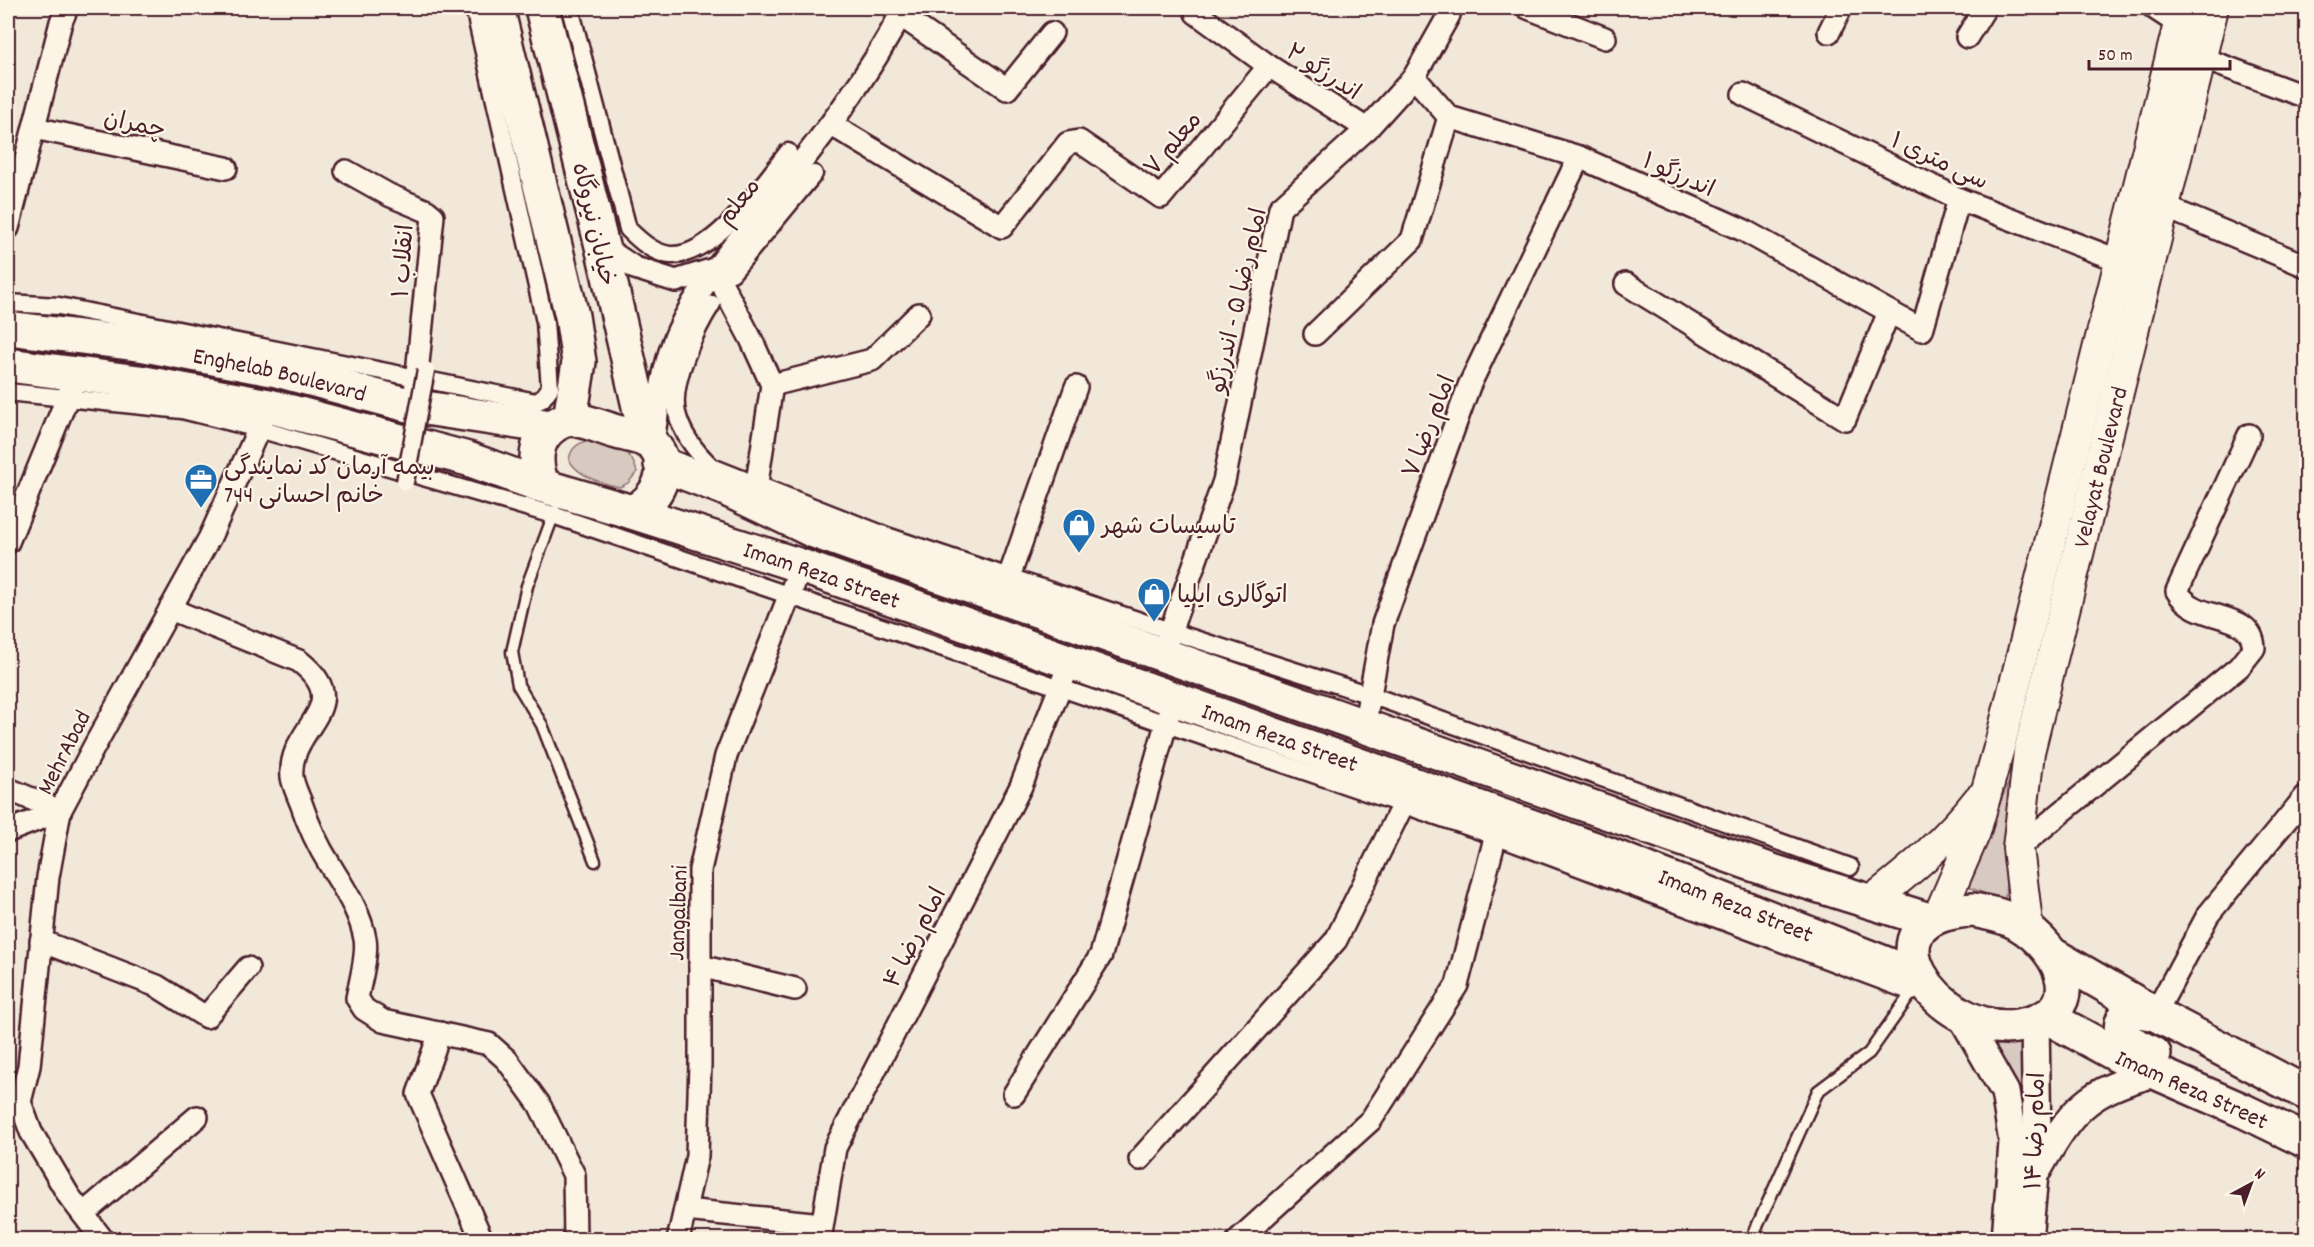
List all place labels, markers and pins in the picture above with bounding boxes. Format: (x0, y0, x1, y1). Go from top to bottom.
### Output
place label: بیمه آرمان کد نمایندگی 744 خانم احسانی (224, 452, 435, 514)
office icon: بیمه آرمان کد نمایندگی 744 خانم احسانی (183, 462, 219, 509)
shop icon: تاسیسات شهر (1061, 507, 1097, 554)
place label: تاسیسات شهر (1100, 511, 1237, 545)
shop icon: اتوگالری ایلیا (1136, 576, 1172, 623)
place label: اتوگالری ایلیا (1177, 580, 1288, 614)

